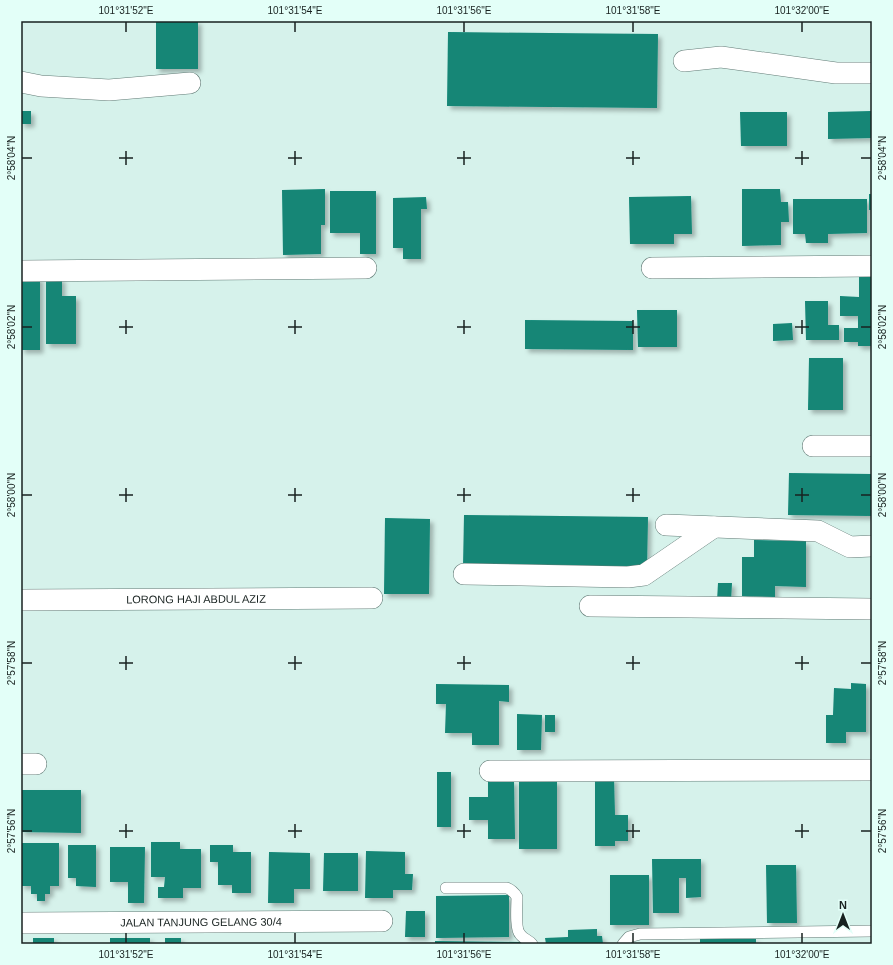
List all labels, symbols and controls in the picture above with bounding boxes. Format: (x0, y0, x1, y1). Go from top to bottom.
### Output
text: 101°31'52"E (98, 5, 154, 16)
text: 101°31'54"E (267, 5, 323, 16)
text: 101°31'56"E (436, 5, 492, 16)
text: 101°31'58"E (605, 5, 661, 16)
text: 101°32'00"E (774, 5, 830, 16)
text: 2°58'04"N (6, 136, 17, 180)
text: 2°58'04"N (877, 136, 888, 180)
text: 2°58'02"N (6, 305, 17, 349)
text: 2°58'02"N (877, 305, 888, 349)
text: 2°58'00"N (6, 473, 17, 517)
text: 2°58'00"N (877, 473, 888, 517)
street label: LORONG HAJI ABDUL AZIZ (126, 593, 266, 605)
text: 2°57'58"N (6, 641, 17, 685)
text: 2°57'58"N (877, 641, 888, 685)
text: 2°57'56"N (6, 809, 17, 853)
text: 2°57'56"N (877, 809, 888, 853)
north arrow (823, 895, 863, 935)
text: N (839, 899, 847, 911)
street label: JALAN TANJUNG GELANG 30/4 (120, 916, 282, 928)
text: 101°31'52"E (98, 949, 154, 960)
text: 101°31'54"E (267, 949, 323, 960)
text: 101°31'56"E (436, 949, 492, 960)
text: 101°31'58"E (605, 949, 661, 960)
text: 101°32'00"E (774, 949, 830, 960)

